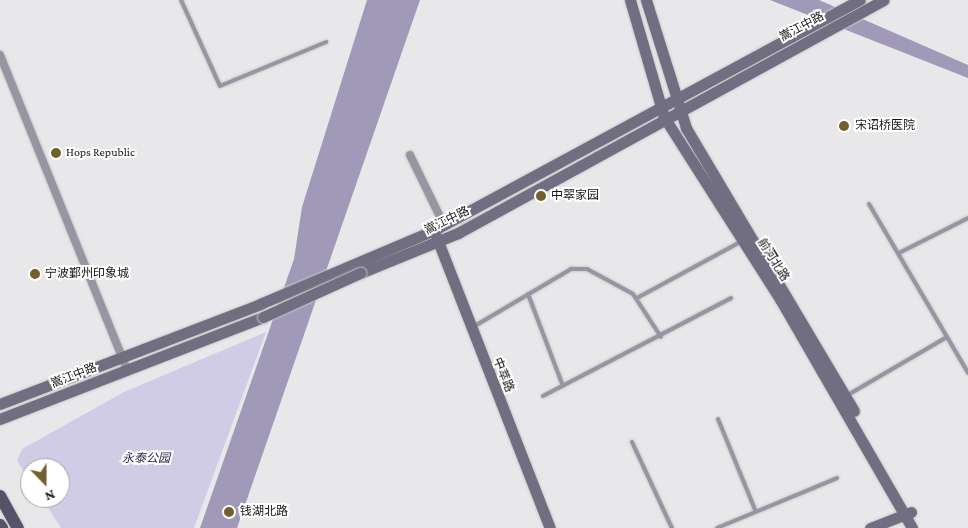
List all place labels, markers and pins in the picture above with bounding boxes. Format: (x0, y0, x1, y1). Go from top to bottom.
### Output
marker: 宋诏桥医院 (837, 119, 851, 133)
place label: 宋诏桥医院 (855, 119, 915, 133)
place label: Hops Republic (66, 146, 135, 160)
marker: Hops Republic (50, 147, 62, 159)
place label: 中翠家园 (551, 189, 599, 203)
marker: 中翠家园 (535, 190, 547, 202)
place label: 宁波鄞州印象城 (45, 267, 129, 281)
marker: 宁波鄞州印象城 (29, 268, 41, 280)
marker: 钱湖北路 (222, 505, 236, 519)
place label: 钱湖北路 (240, 505, 288, 519)

